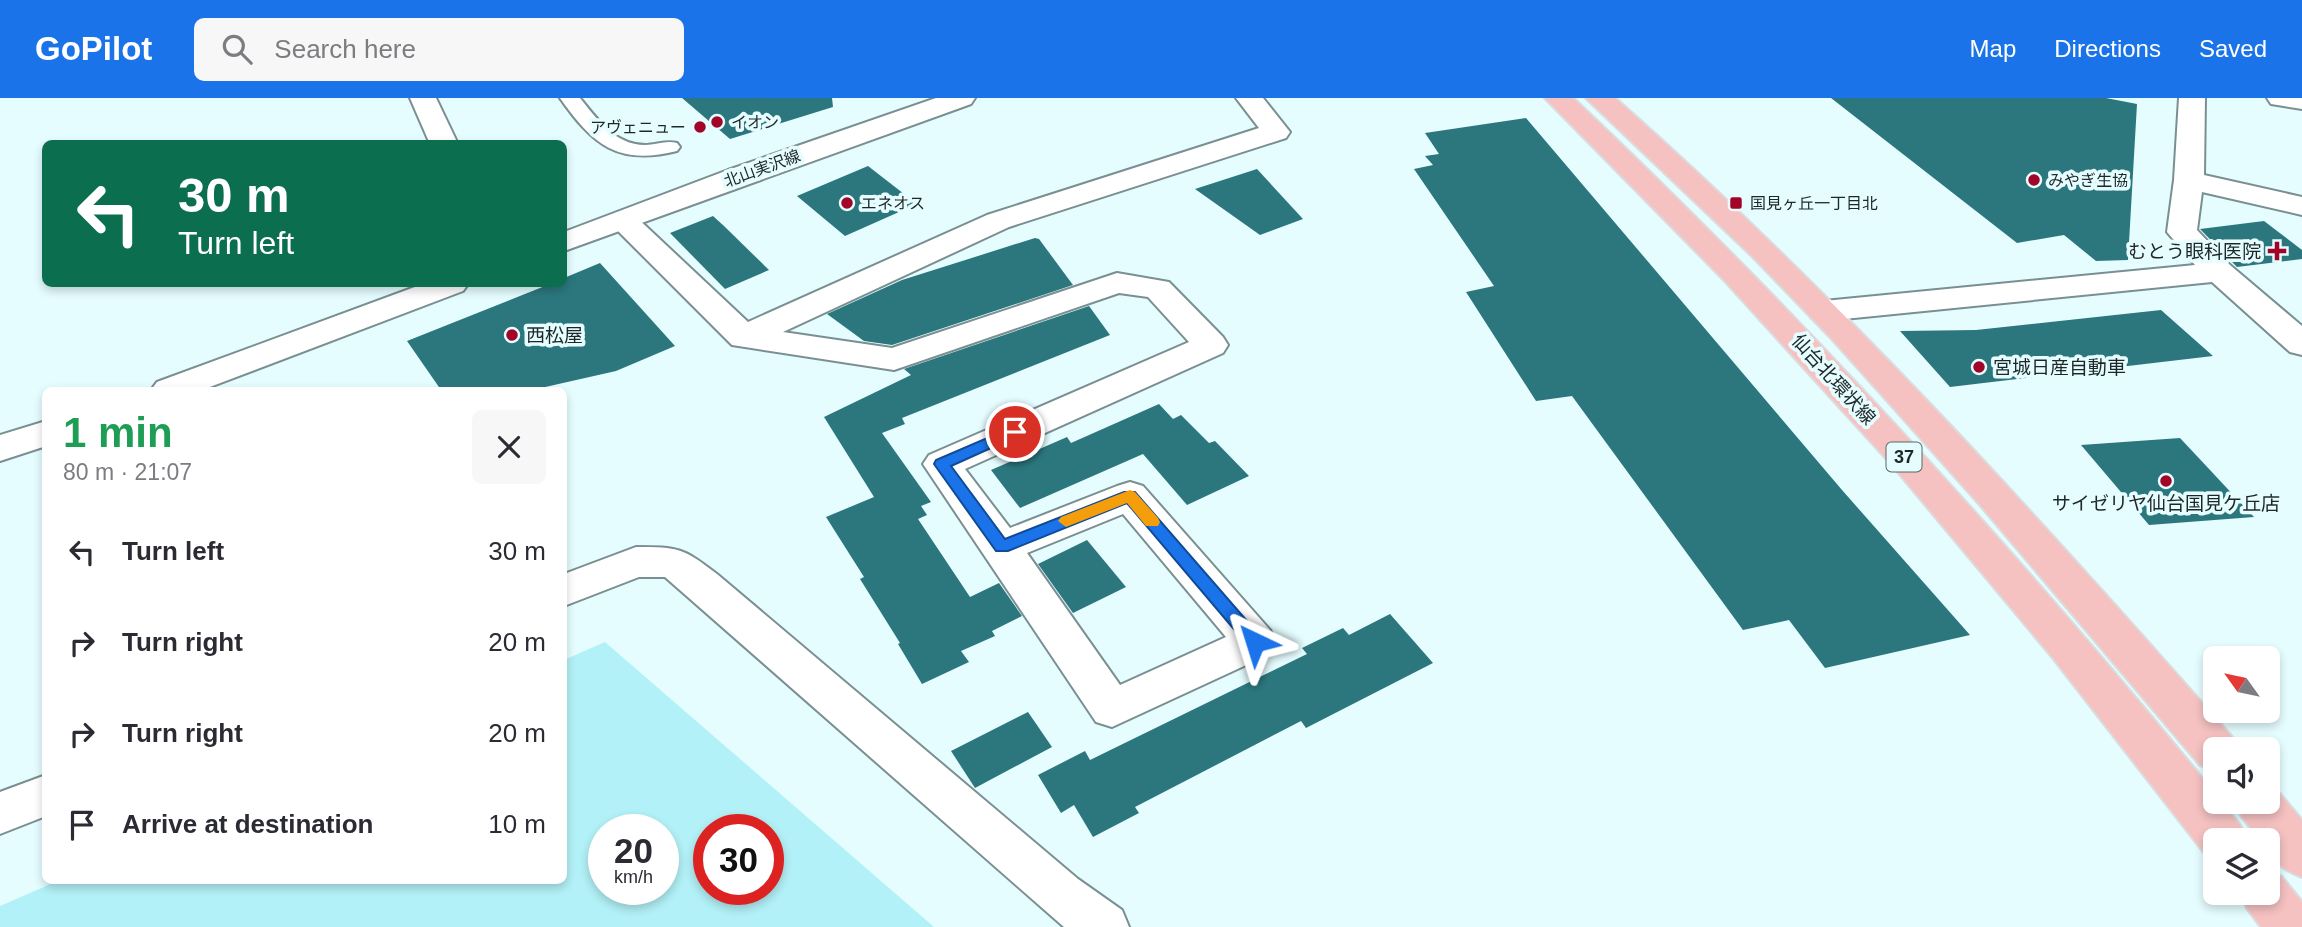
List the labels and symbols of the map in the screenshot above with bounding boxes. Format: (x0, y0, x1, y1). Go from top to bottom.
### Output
marker: イオン (709, 114, 725, 130)
place label: イオン (731, 114, 779, 131)
place label: アヴェニュー (590, 119, 686, 136)
marker: アヴェニュー (692, 119, 708, 135)
street label: 北山実沢線 (722, 147, 803, 190)
marker: みやぎ生協 (2026, 172, 2042, 188)
place label: みやぎ生協 (2048, 172, 2128, 189)
marker: エネオス (839, 195, 855, 211)
place label: エネオス (861, 195, 925, 212)
marker: 国見ヶ丘一丁目北 (1728, 195, 1744, 211)
place label: 国見ヶ丘一丁目北 (1750, 195, 1878, 212)
place label: むとう眼科医院 (2128, 241, 2261, 262)
marker: むとう眼科医院 (2267, 241, 2287, 261)
place label: 西松屋 (526, 325, 583, 346)
marker: 西松屋 (504, 327, 520, 343)
street label: 仙台北環状線 (1788, 330, 1880, 429)
place label: 宮城日産自動車 (1993, 357, 2126, 378)
marker: 宮城日産自動車 (1971, 359, 1987, 375)
pin (985, 402, 1045, 462)
road number: 37 (1886, 442, 1922, 472)
marker: サイゼリヤ仙台国見ケ丘店 (2158, 473, 2174, 489)
place label: サイゼリヤ仙台国見ケ丘店 (2052, 493, 2280, 514)
position arrow (1218, 605, 1292, 679)
north arrow (2203, 646, 2280, 723)
speed limit sign: 30 (693, 814, 784, 905)

